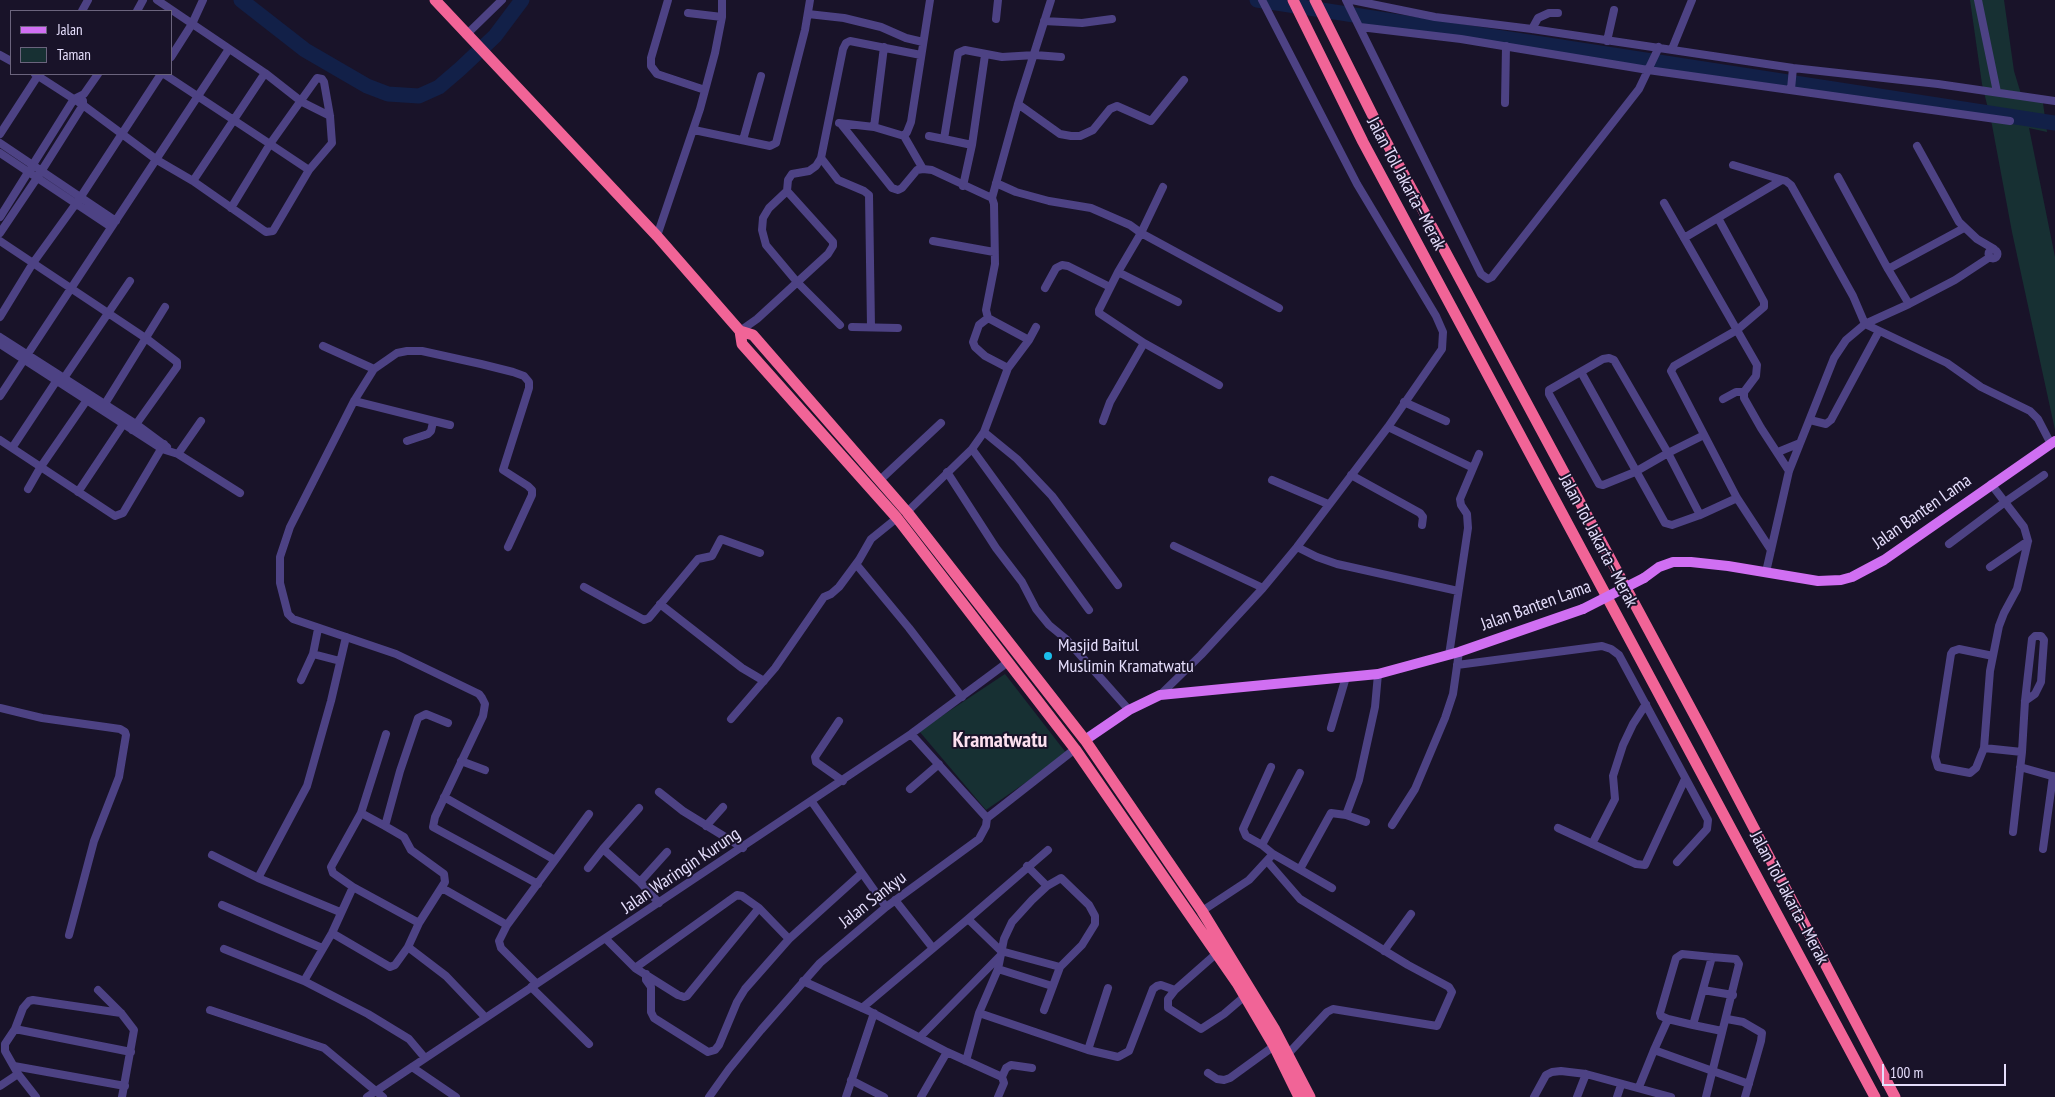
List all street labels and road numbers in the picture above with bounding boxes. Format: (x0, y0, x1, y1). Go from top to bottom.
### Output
street label: Jalan Tol Jakarta–Merak (1362, 114, 1450, 254)
street label: Jalan Banten Lama (1868, 470, 1976, 554)
street label: Jalan Tol Jakarta–Merak (1554, 471, 1642, 611)
street label: Jalan Banten Lama (1478, 576, 1594, 636)
street label: Jalan Waringin Kurung (618, 823, 744, 919)
street label: Jalan Tol Jakarta–Merak (1745, 828, 1833, 968)
street label: Jalan Sankyu (835, 867, 911, 933)

